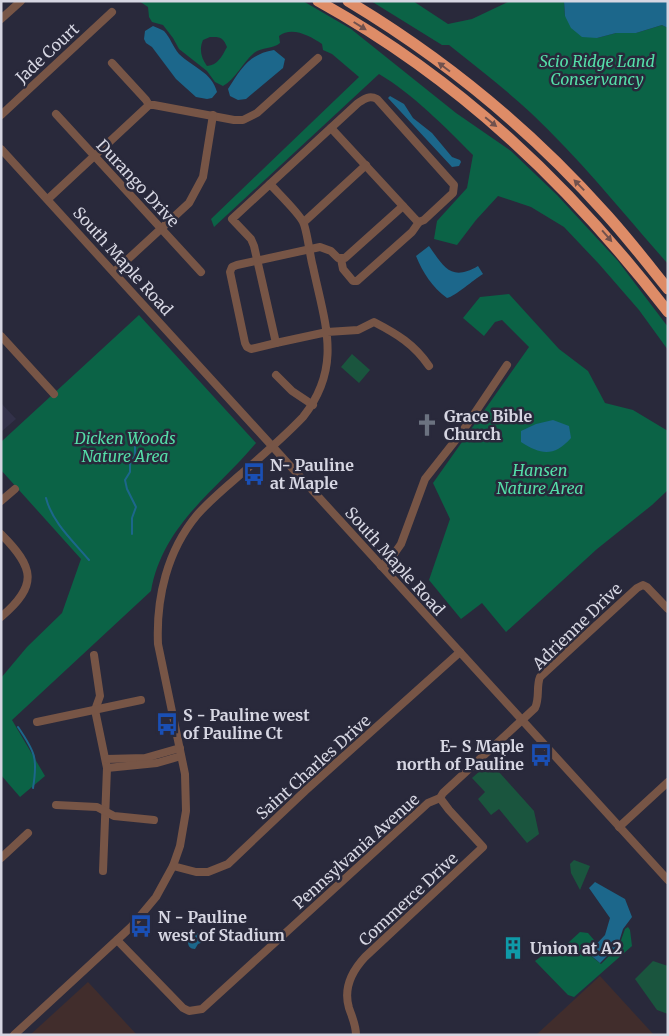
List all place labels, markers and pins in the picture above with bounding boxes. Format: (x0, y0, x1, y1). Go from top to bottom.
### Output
place label: Grace Bible Church (444, 406, 532, 444)
church icon: Grace Bible Church (414, 412, 440, 438)
place label: N- Pauline at Maple (270, 455, 354, 493)
bus stop icon: N- Pauline at Maple (241, 461, 267, 487)
place label: S - Pauline west of Pauline Ct (183, 705, 310, 743)
bus stop icon: S - Pauline west of Pauline Ct (154, 711, 180, 737)
place label: E- S Maple north of Pauline (396, 736, 524, 774)
bus stop icon: E- S Maple north of Pauline (528, 742, 554, 768)
place label: N - Pauline west of Stadium (157, 907, 285, 945)
bus stop icon: N - Pauline west of Stadium (128, 913, 154, 939)
building icon: Union at A2 (500, 935, 526, 961)
place label: Union at A2 (530, 938, 622, 958)

